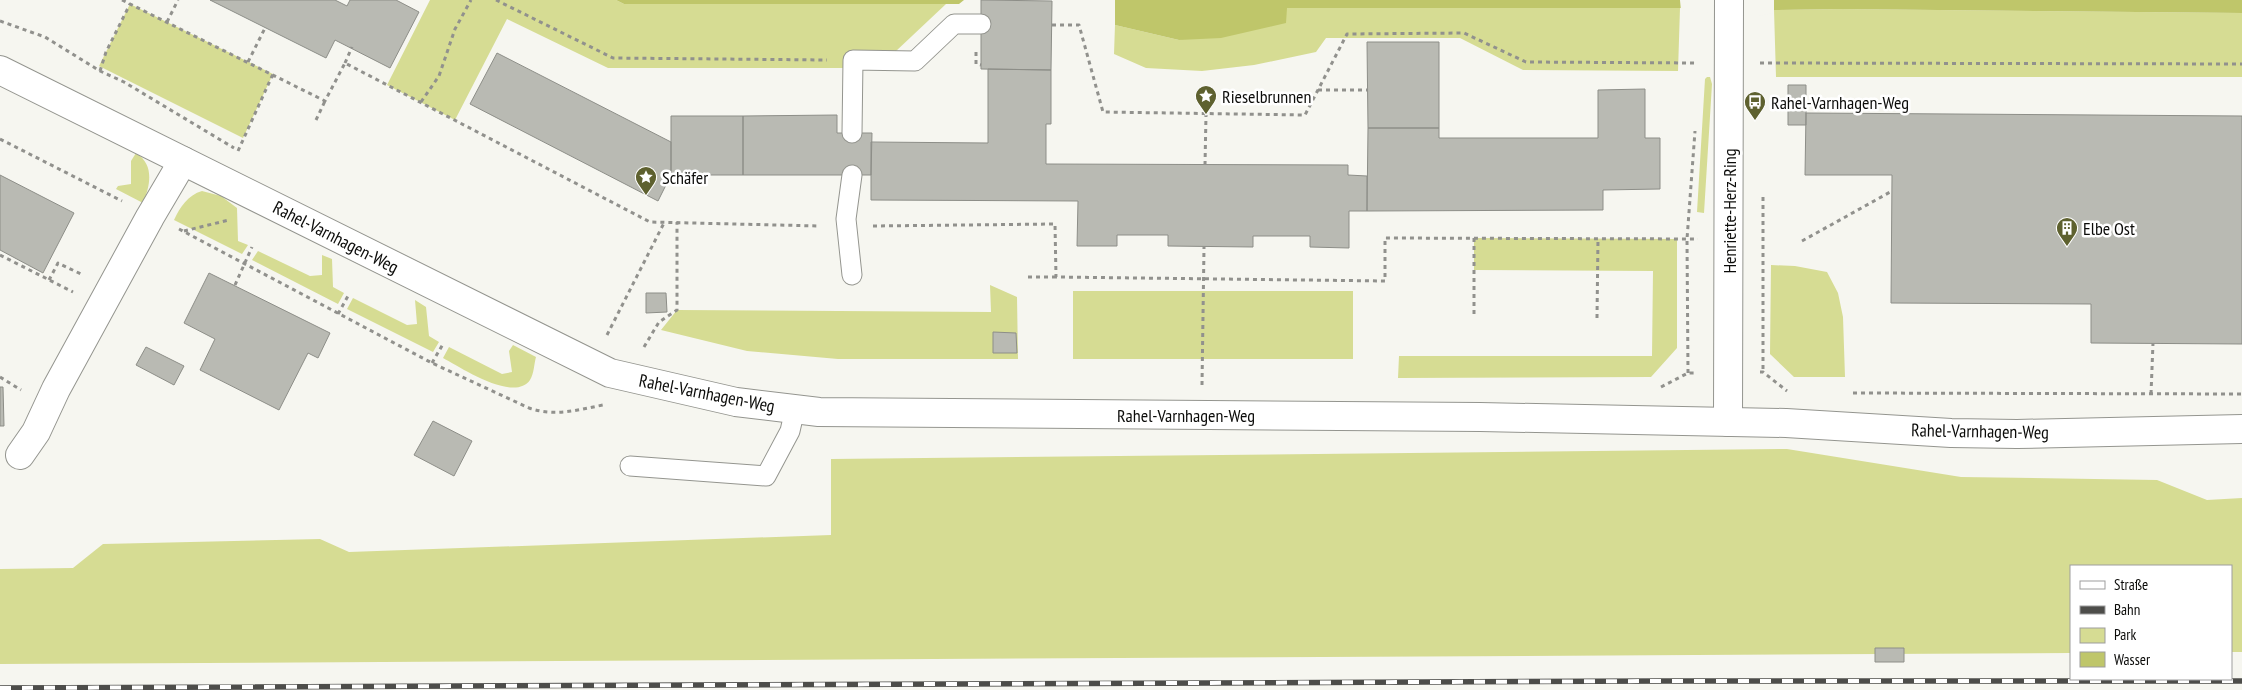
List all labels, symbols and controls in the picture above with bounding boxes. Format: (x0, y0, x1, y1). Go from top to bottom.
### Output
place icon: Rieselbrunnen (1194, 84, 1218, 115)
place label: Rieselbrunnen (1222, 85, 1311, 108)
bus stop icon: Rahel-Varnhagen-Weg (1743, 90, 1767, 121)
place label: Rahel-Varnhagen-Weg (1771, 91, 1909, 114)
street label: Henriette-Herz-Ring (1718, 148, 1741, 274)
place icon: Schäfer (634, 165, 658, 196)
place label: Schäfer (662, 166, 708, 189)
street label: Rahel-Varnhagen-Weg (269, 195, 403, 279)
building icon: Elbe Ost (2055, 216, 2079, 247)
place label: Elbe Ost (2083, 217, 2135, 240)
street label: Rahel-Varnhagen-Weg (637, 369, 777, 417)
street label: Rahel-Varnhagen-Weg (1117, 404, 1255, 427)
street label: Rahel-Varnhagen-Weg (1911, 418, 2049, 444)
legend (2070, 565, 2232, 680)
text: Straße (2114, 575, 2148, 594)
text: Bahn (2114, 600, 2140, 619)
text: Park (2114, 625, 2136, 644)
text: Wasser (2114, 650, 2151, 669)

